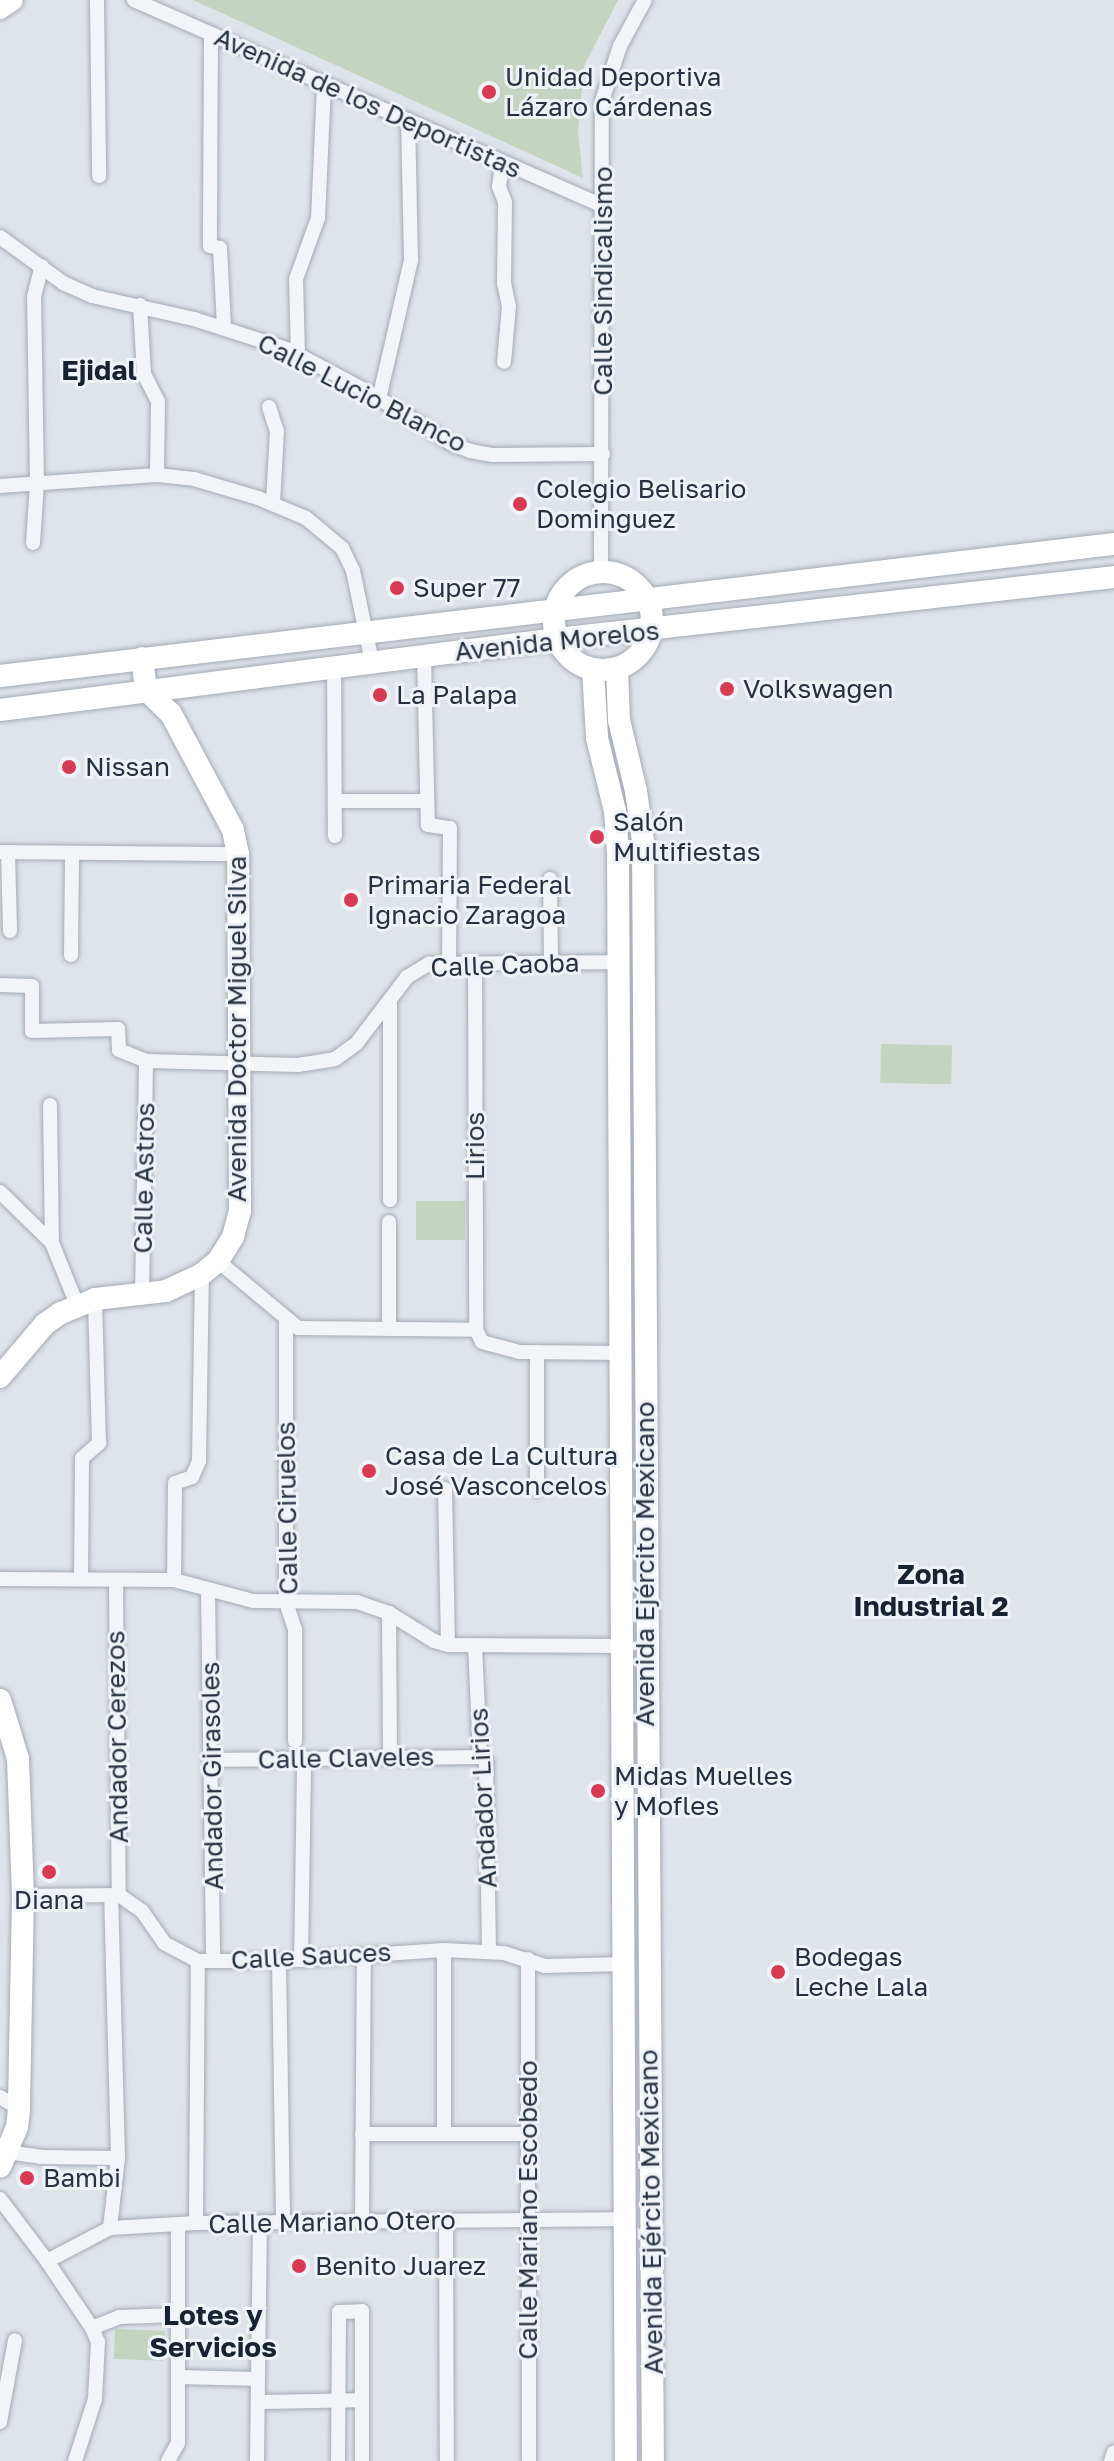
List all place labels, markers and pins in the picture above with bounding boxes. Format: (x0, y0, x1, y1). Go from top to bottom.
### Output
place label: Unidad Deportiva Lázaro Cárdenas (505, 61, 721, 122)
marker: Unidad Deportiva Lázaro Cárdenas (480, 83, 498, 101)
place label: Colegio Belisario Dominguez (536, 473, 746, 534)
marker: Colegio Belisario Dominguez (511, 495, 529, 513)
place label: Super 77 (413, 572, 521, 604)
marker: Super 77 (388, 579, 406, 597)
place label: Volkswagen (743, 673, 894, 705)
place label: La Palapa (396, 679, 517, 711)
marker: Volkswagen (718, 680, 736, 698)
marker: La Palapa (371, 686, 389, 704)
place label: Nissan (85, 751, 170, 783)
marker: Nissan (60, 758, 78, 776)
place label: Salón Multifiestas (613, 806, 760, 868)
marker: Salón Multifiestas (588, 828, 606, 846)
place label: Primaria Federal Ignacio Zaragoa (367, 869, 571, 930)
marker: Primaria Federal Ignacio Zaragoa (342, 891, 360, 909)
place label: Casa de La Cultura José Vasconcelos (385, 1440, 618, 1502)
marker: Casa de La Cultura José Vasconcelos (360, 1462, 378, 1480)
place label: Midas Muelles y Mofles (614, 1760, 793, 1822)
marker: Midas Muelles y Mofles (589, 1782, 607, 1800)
marker: Diana (40, 1863, 58, 1881)
place label: Diana (14, 1884, 84, 1916)
place label: Bodegas Leche Lala (794, 1941, 928, 2002)
marker: Bodegas Leche Lala (769, 1963, 787, 1981)
place label: Bambi (43, 2162, 121, 2194)
marker: Bambi (18, 2169, 36, 2187)
place label: Benito Juarez (315, 2250, 486, 2282)
marker: Benito Juarez (290, 2257, 308, 2275)

